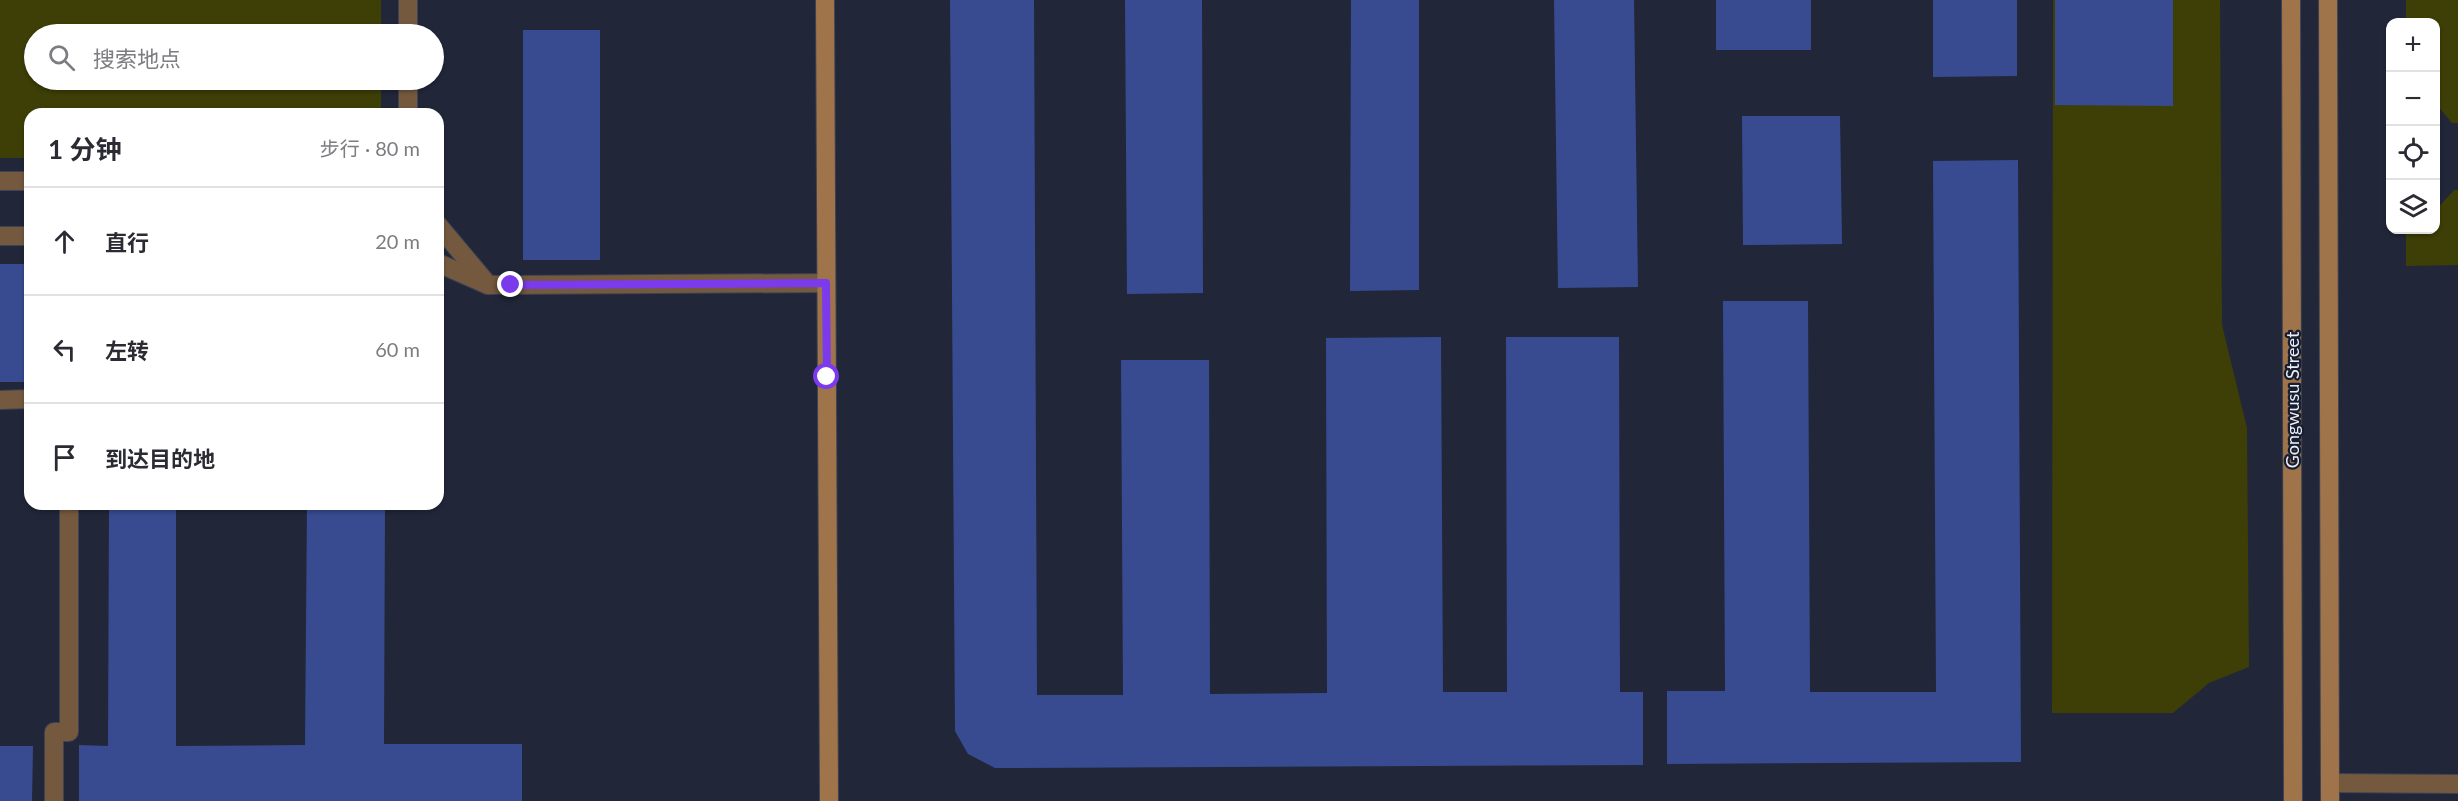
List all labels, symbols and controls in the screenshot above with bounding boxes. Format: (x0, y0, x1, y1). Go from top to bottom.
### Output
map controls (2386, 18, 2440, 234)
button: + (2386, 18, 2440, 72)
search box (24, 24, 444, 90)
icon: search (45, 41, 78, 74)
text: 搜索地点 (93, 45, 181, 72)
button: − (2386, 72, 2440, 126)
button: locate (2386, 126, 2440, 180)
text: 1 分钟 (48, 133, 121, 165)
text: 步行 · 80 m (320, 136, 420, 160)
button: layers (2386, 180, 2440, 234)
icon: ahead (48, 225, 81, 258)
text: 直行 (105, 229, 149, 256)
text: 20 m (375, 229, 420, 253)
route end (497, 271, 523, 297)
street label: Gongwusu Street (2281, 331, 2303, 468)
icon: left (48, 333, 81, 366)
text: 左转 (105, 337, 149, 364)
text: 60 m (375, 337, 420, 361)
route start (813, 363, 839, 389)
icon: arrive (48, 441, 81, 474)
text: 到达目的地 (105, 445, 215, 472)

